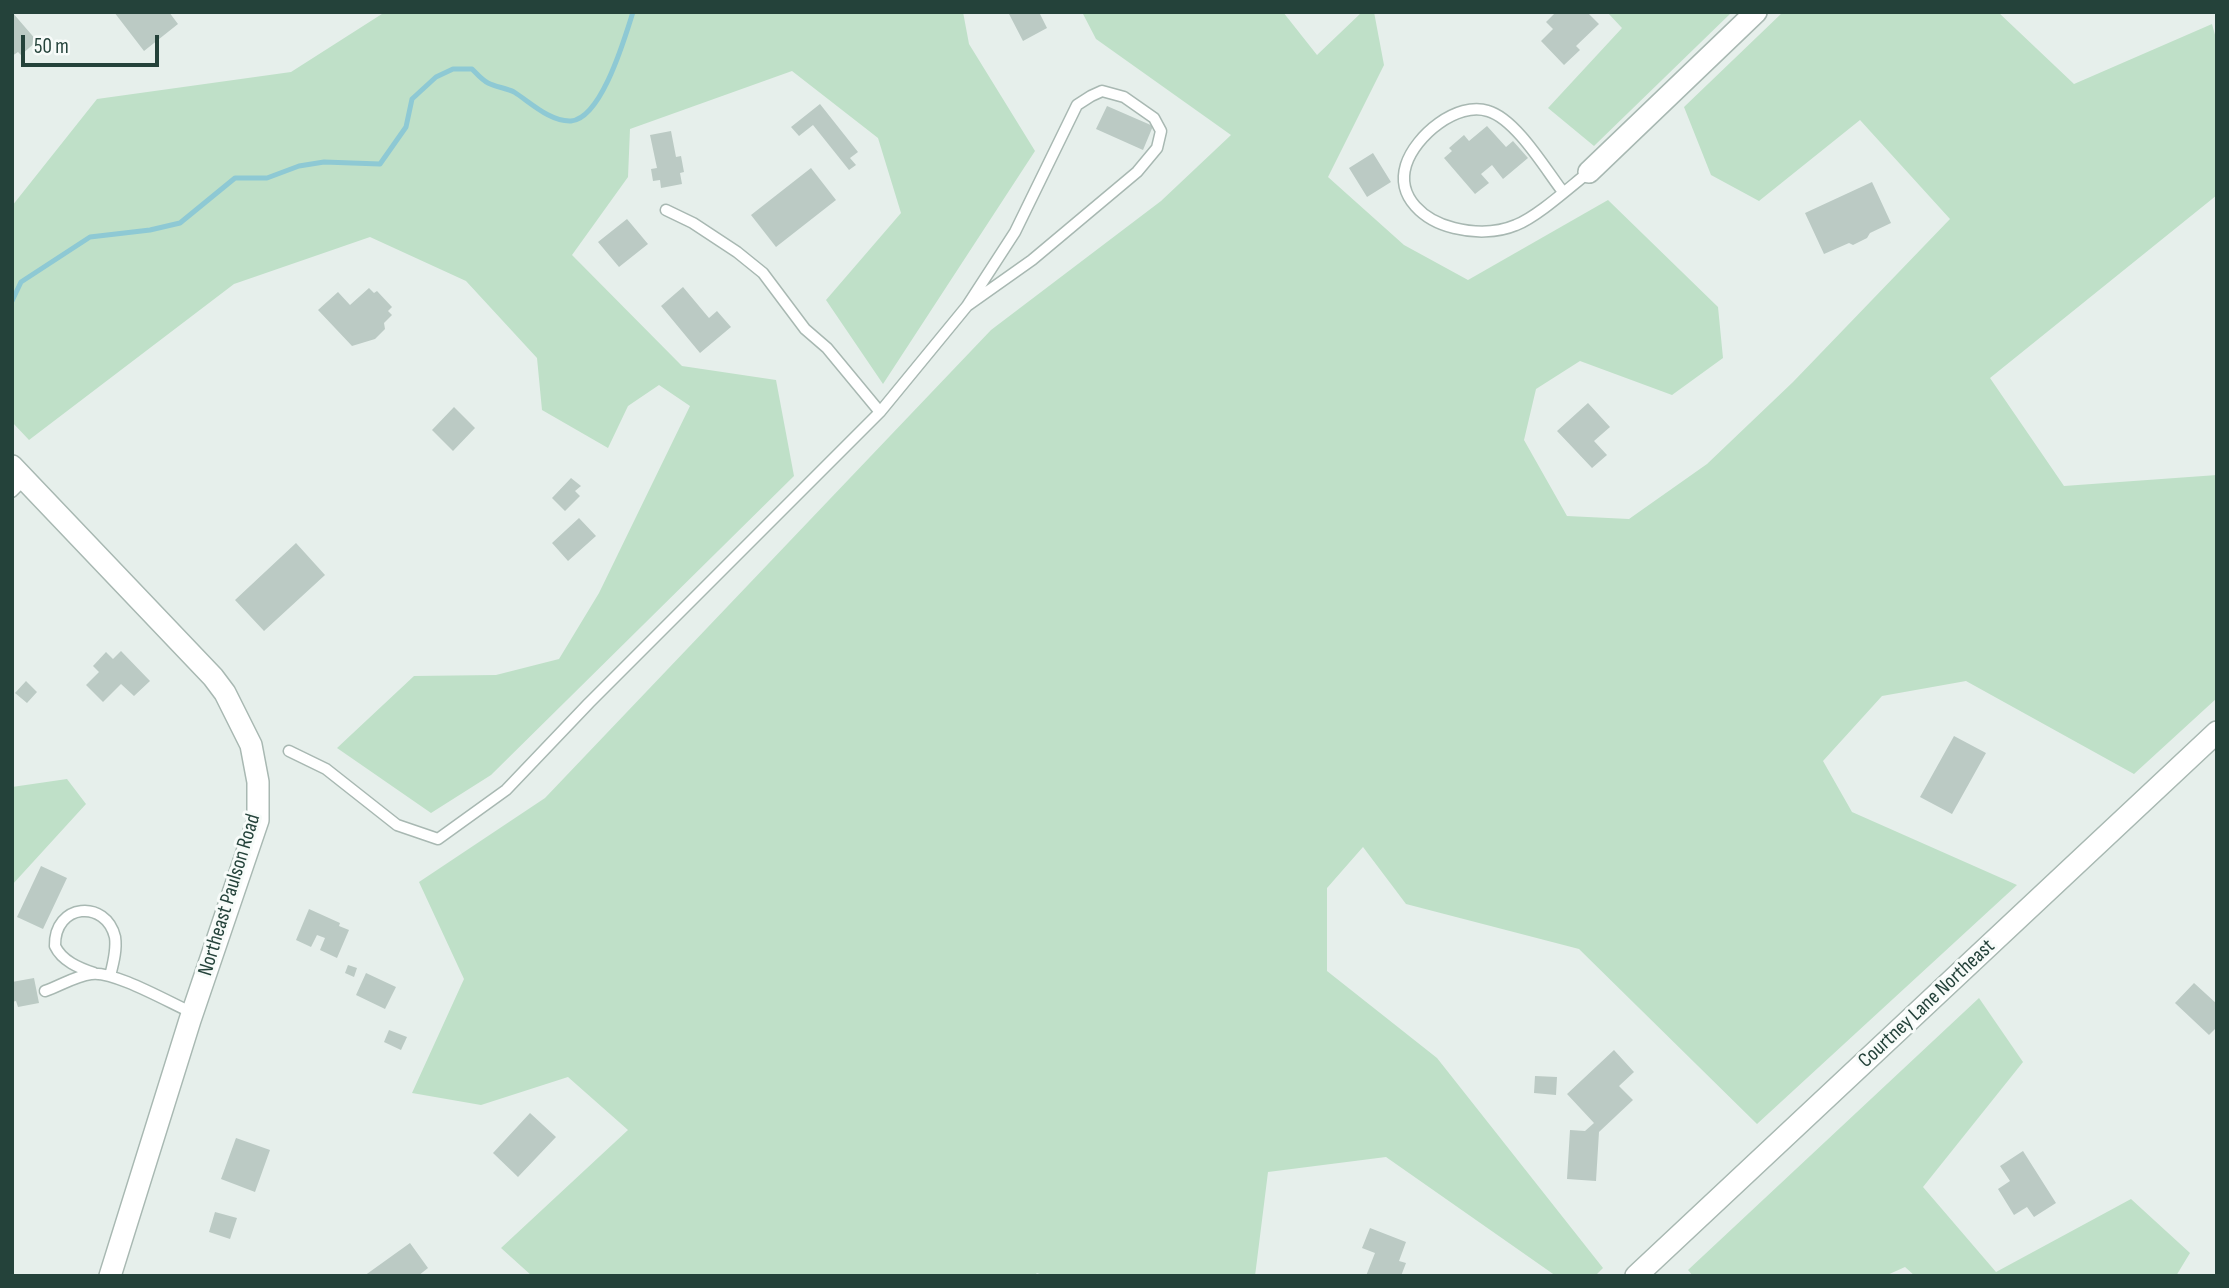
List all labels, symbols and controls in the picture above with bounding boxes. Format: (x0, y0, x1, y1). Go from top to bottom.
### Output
scale bar (24, 21, 163, 65)
text: 50 m (34, 34, 69, 59)
street label: Northeast Paulson Road (193, 811, 267, 979)
street label: Courtney Lane Northeast (1854, 934, 2000, 1074)

